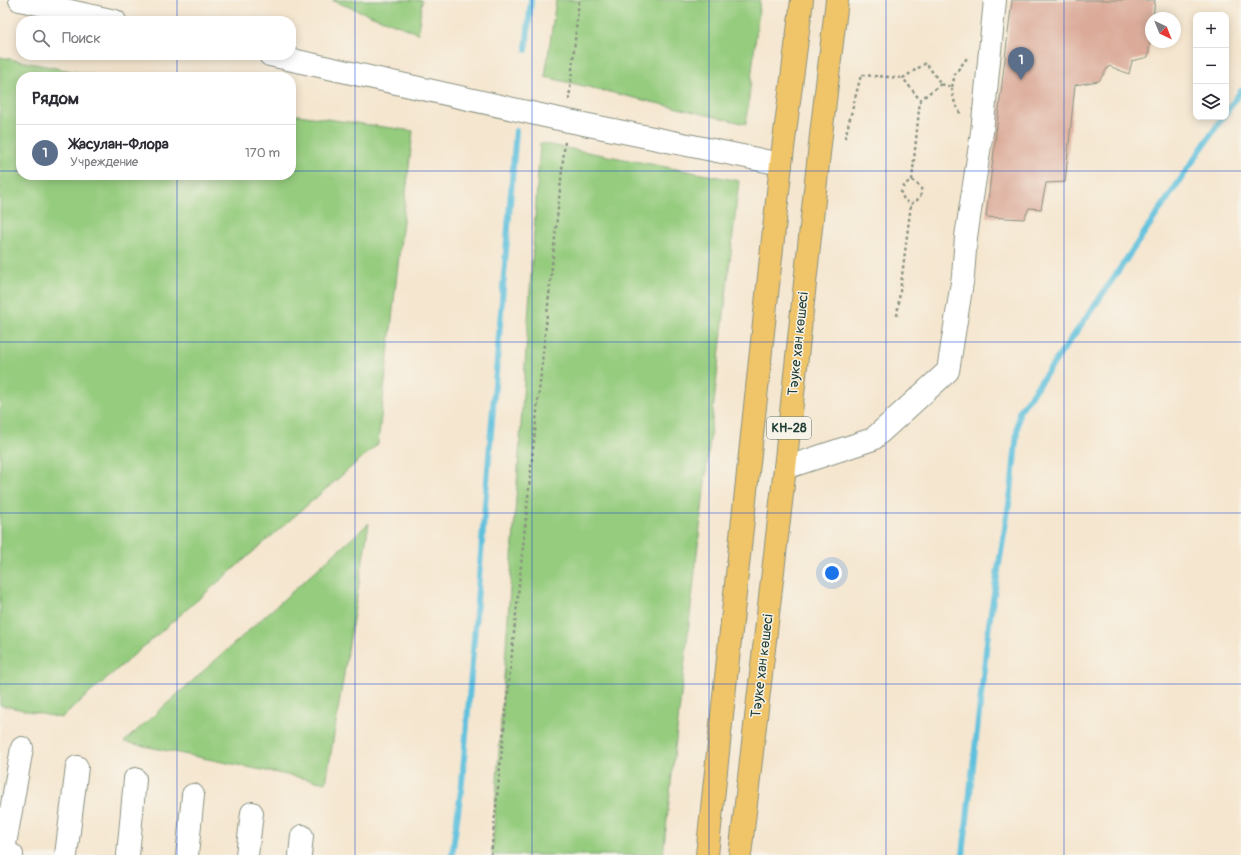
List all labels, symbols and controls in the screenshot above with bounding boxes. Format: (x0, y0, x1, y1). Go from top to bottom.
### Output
north arrow (1145, 12, 1181, 48)
map controls (1193, 12, 1229, 120)
button: + (1193, 12, 1229, 48)
search box (16, 16, 296, 60)
icon: search (30, 27, 52, 49)
text: Поиск (62, 29, 101, 48)
pin: 1 (1008, 47, 1034, 80)
button: − (1193, 48, 1229, 84)
button: layers (1193, 84, 1229, 120)
text: Рядом (32, 88, 79, 109)
text: Жасулан-Флора (70, 135, 169, 154)
text: 1 (42, 145, 48, 161)
text: 170 m (245, 145, 280, 161)
text: Учреждение (70, 154, 138, 170)
street label: Тәуке хан көшесі (784, 291, 812, 397)
road number: КН-28 (767, 417, 811, 439)
your location (822, 563, 842, 583)
street label: Тәуке хан көшесі (747, 613, 777, 719)

